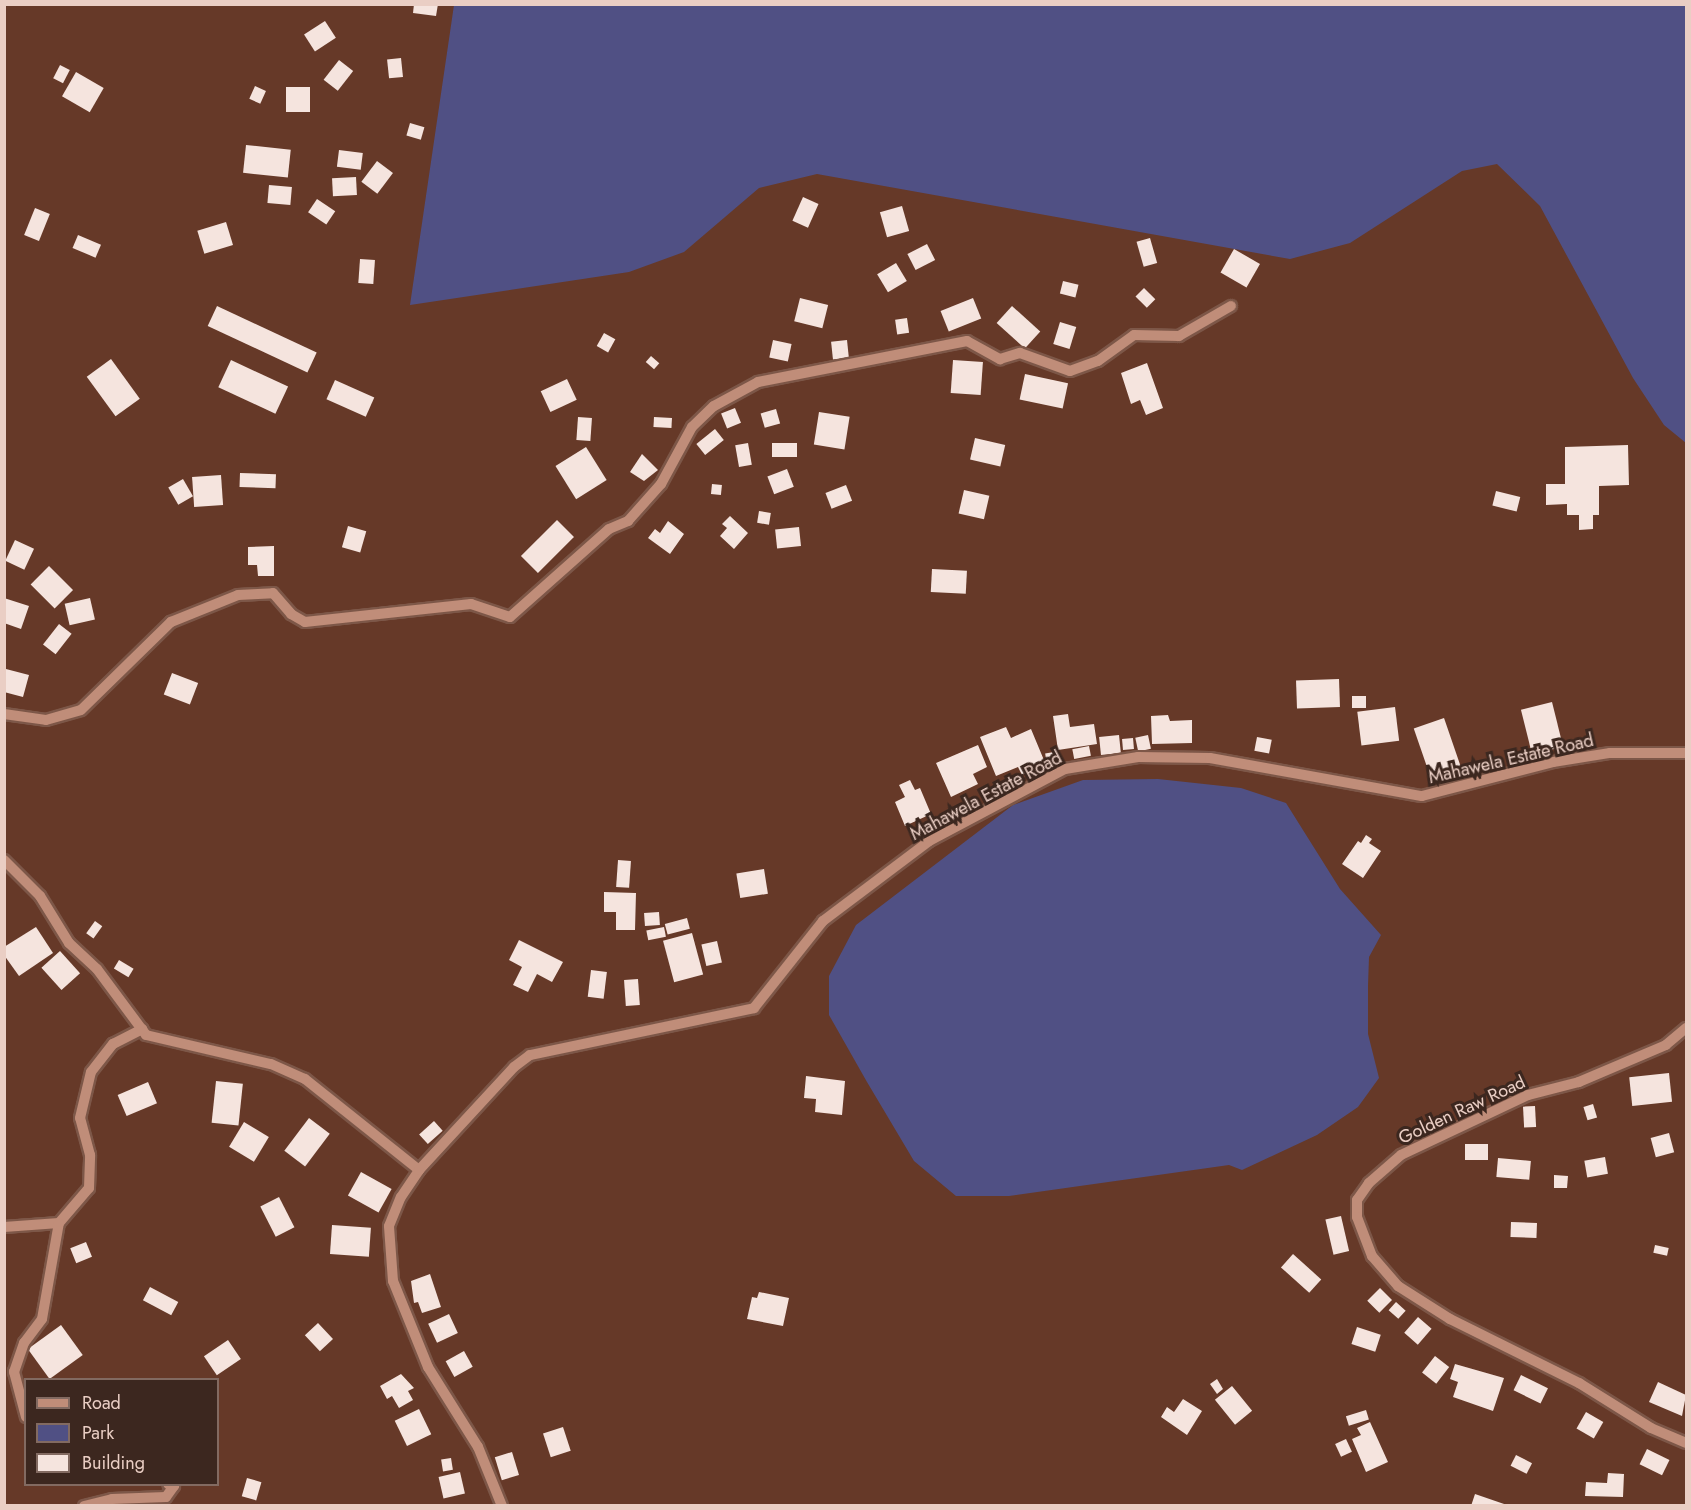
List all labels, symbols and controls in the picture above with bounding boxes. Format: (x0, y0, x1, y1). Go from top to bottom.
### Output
street label: Mahawela Estate Road (1426, 730, 1596, 788)
street label: Mahawela Estate Road (906, 747, 1066, 845)
street label: Golden Raw Road (1395, 1071, 1529, 1149)
legend (24, 1378, 219, 1486)
text: Road (82, 1390, 121, 1416)
text: Park (82, 1420, 114, 1446)
text: Building (82, 1450, 145, 1476)

